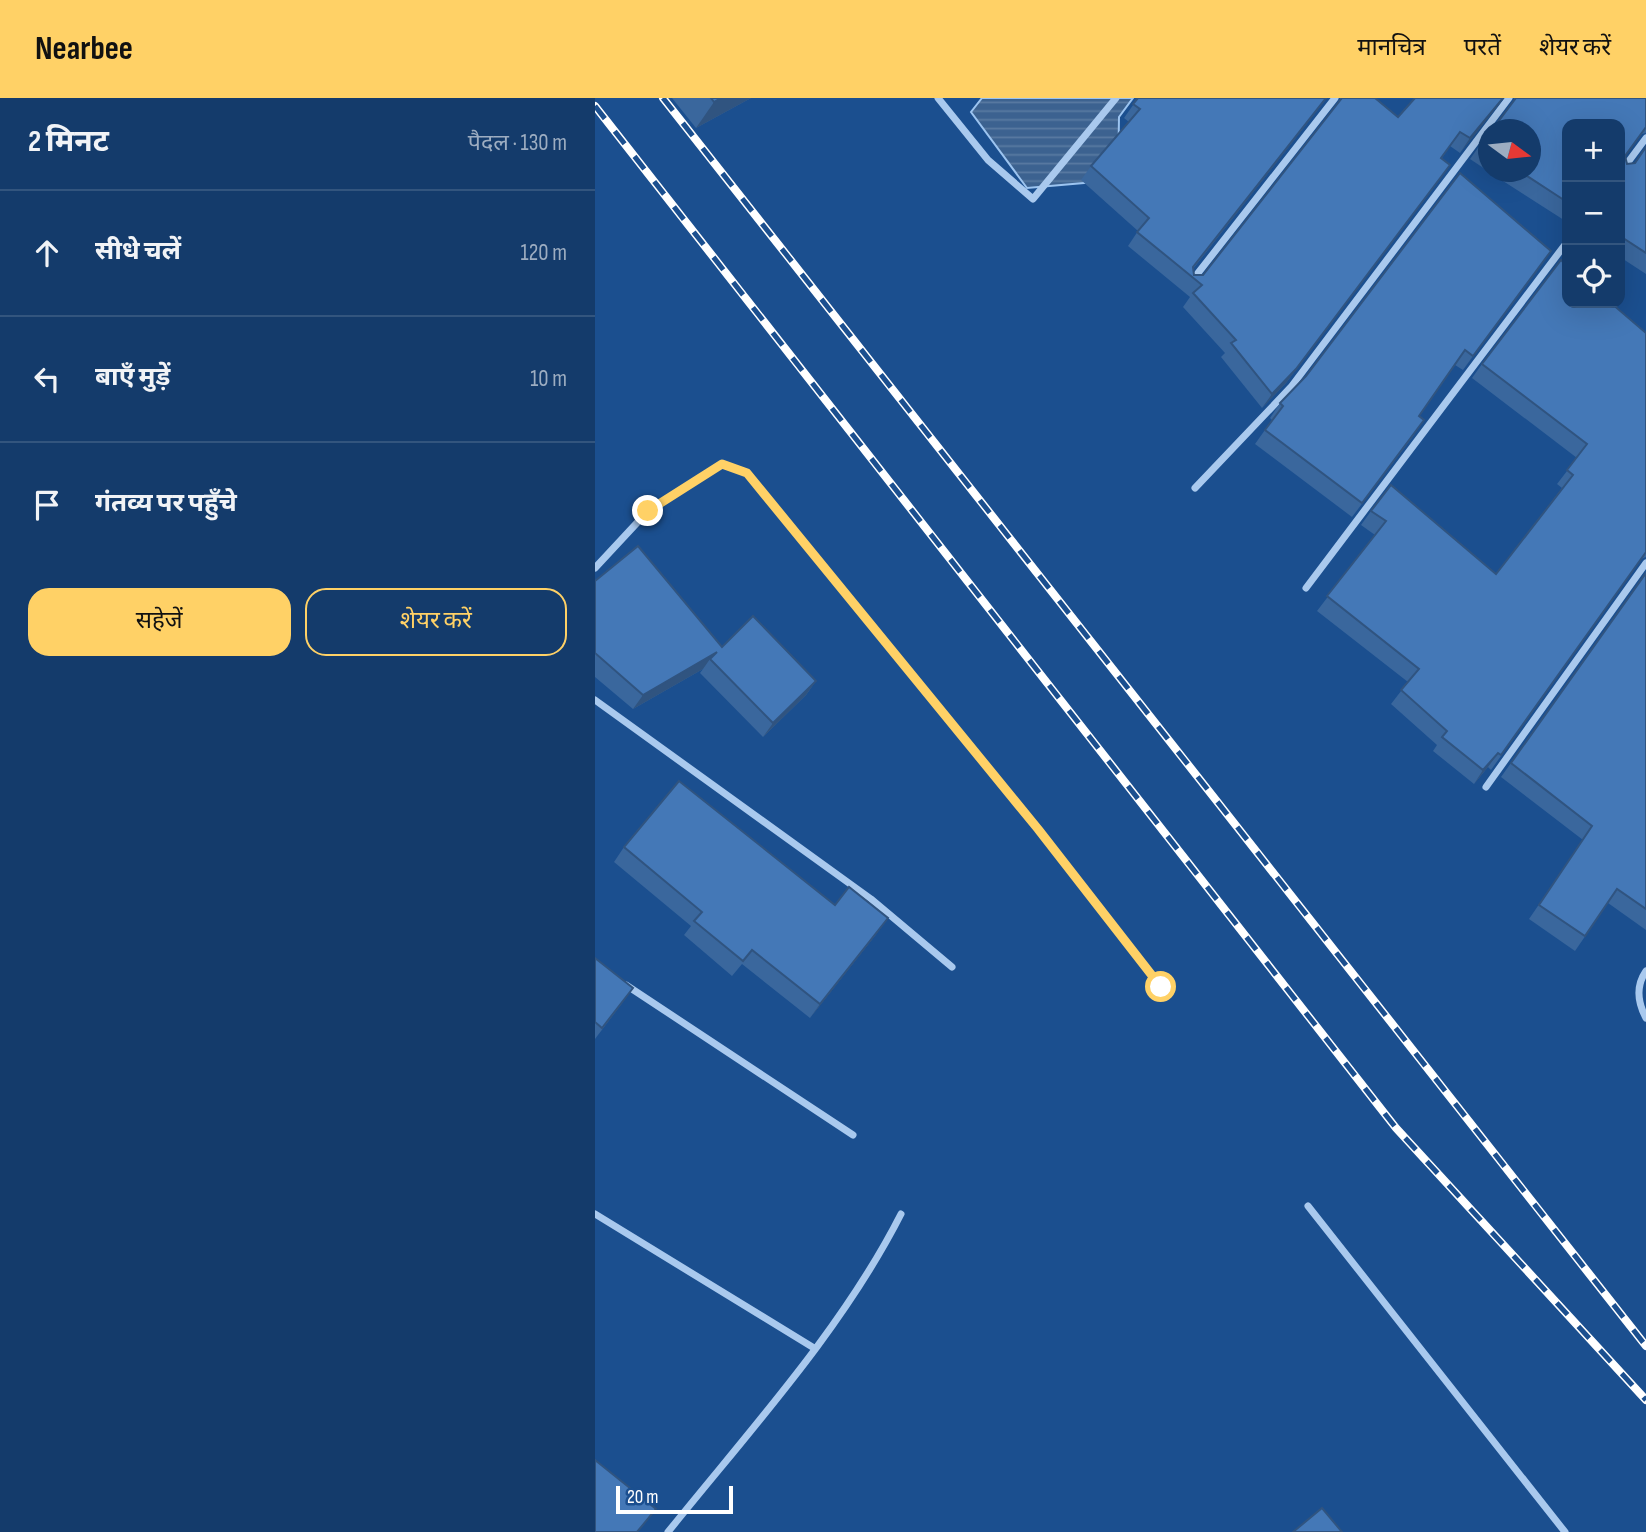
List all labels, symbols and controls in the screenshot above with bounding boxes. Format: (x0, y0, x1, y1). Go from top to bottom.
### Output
text: Nearbee (35, 29, 133, 69)
text: मानचित्र (1357, 33, 1426, 62)
text: परतें (1464, 33, 1501, 62)
text: शेयर करें (1539, 33, 1611, 62)
north arrow (1478, 119, 1541, 182)
map controls (1562, 119, 1625, 308)
button: + (1562, 119, 1625, 182)
text: 2 मिनट (28, 124, 109, 160)
text: पैदल · 130 m (468, 129, 567, 157)
button: − (1562, 182, 1625, 245)
icon: ahead (28, 234, 66, 272)
text: सीधे चलें (95, 236, 181, 267)
text: 120 m (521, 239, 567, 267)
button: locate (1562, 245, 1625, 308)
icon: left (28, 360, 66, 398)
text: बाएँ मुड़ें (95, 362, 170, 393)
text: 10 m (530, 365, 567, 393)
icon: arrive (28, 486, 66, 524)
text: गंतव्य पर पहुँचे (95, 488, 237, 519)
route end (632, 495, 663, 526)
button: सहेजें (28, 588, 291, 656)
button: शेयर करें (305, 588, 567, 656)
route start (1145, 971, 1176, 1002)
scale bar (616, 1483, 733, 1515)
text: 20 m (627, 1486, 659, 1509)

